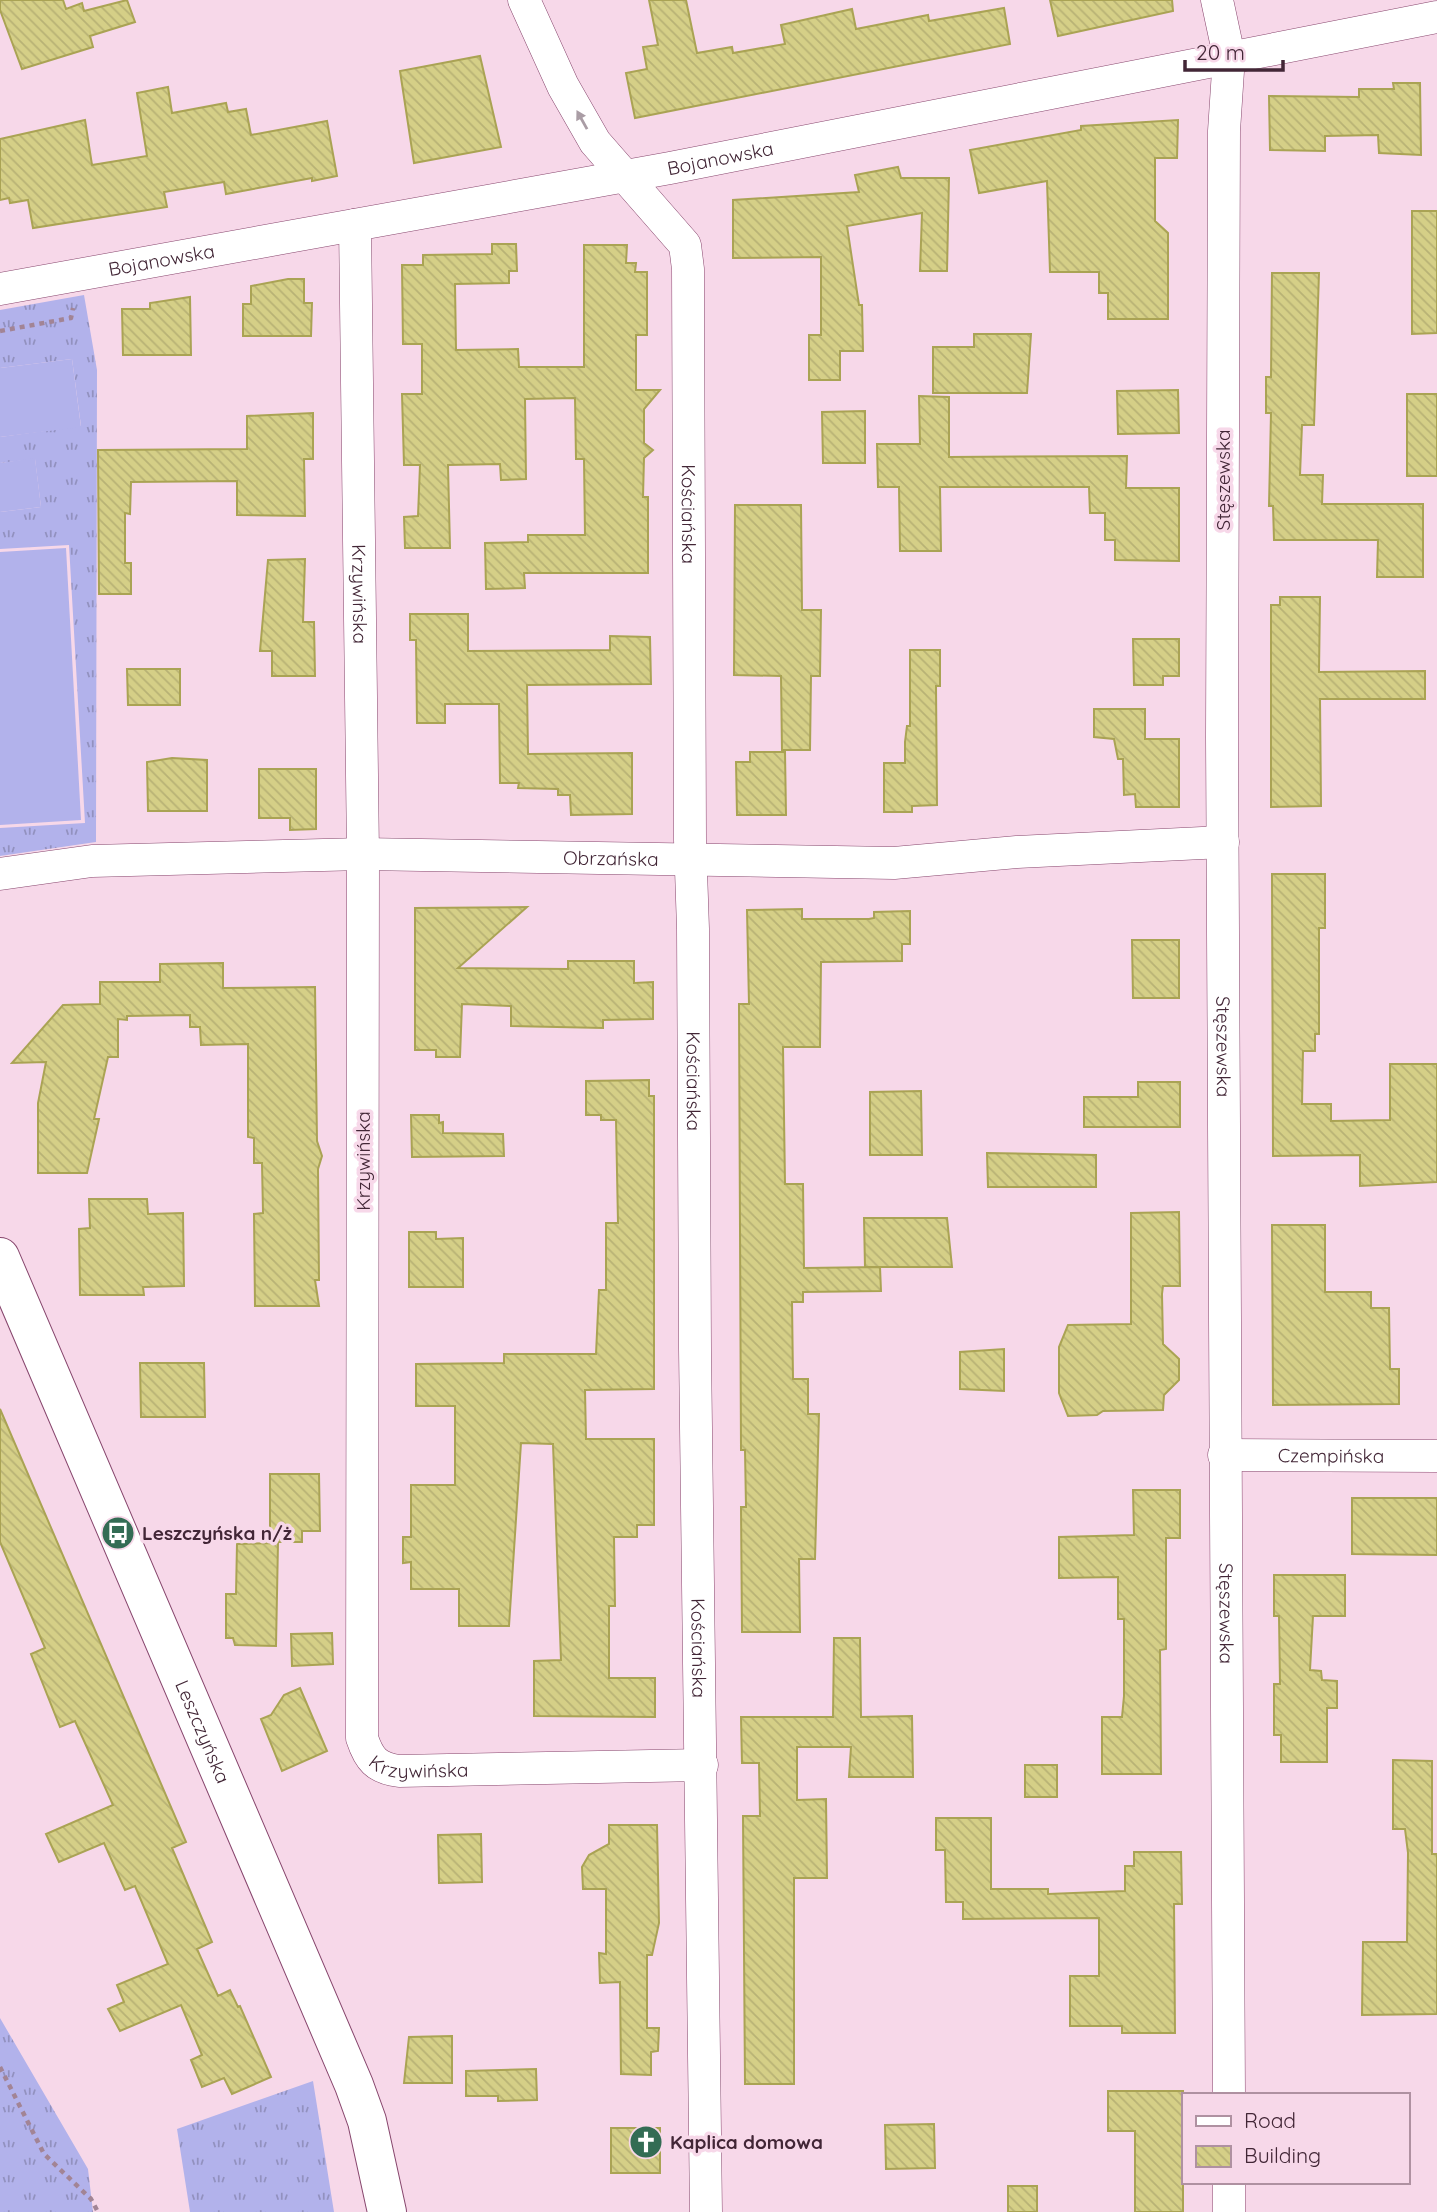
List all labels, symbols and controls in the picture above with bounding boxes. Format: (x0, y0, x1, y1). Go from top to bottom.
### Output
scale bar (1185, 28, 1283, 72)
text: 20 m (1196, 39, 1245, 65)
one-way arrow (576, 111, 588, 130)
street label: Bojanowska (665, 136, 775, 180)
street label: Bojanowska (106, 238, 217, 281)
street label: Stęszewska (1211, 429, 1235, 531)
street label: Kościańska (677, 464, 701, 564)
street label: Krzywińska (347, 544, 372, 644)
street label: Obrzańska (563, 845, 659, 871)
street label: Stęszewska (1211, 996, 1236, 1097)
street label: Kościańska (681, 1031, 706, 1131)
street label: Krzywińska (351, 1111, 375, 1211)
street label: Czempińska (1278, 1443, 1384, 1468)
bus stop icon: Leszczyńska n/ż (99, 1514, 137, 1552)
place label: Leszczyńska n/ż (142, 1521, 292, 1545)
street label: Stęszewska (1214, 1563, 1239, 1664)
street label: Kościańska (686, 1598, 711, 1698)
street label: Leszczyńska (170, 1676, 235, 1787)
street label: Krzywińska (364, 1750, 469, 1783)
legend (1182, 2093, 1409, 2184)
text: Road (1244, 2107, 1296, 2133)
church icon: Kaplica domowa (627, 2123, 665, 2161)
place label: Kaplica domowa (670, 2130, 823, 2154)
text: Building (1244, 2142, 1321, 2168)

